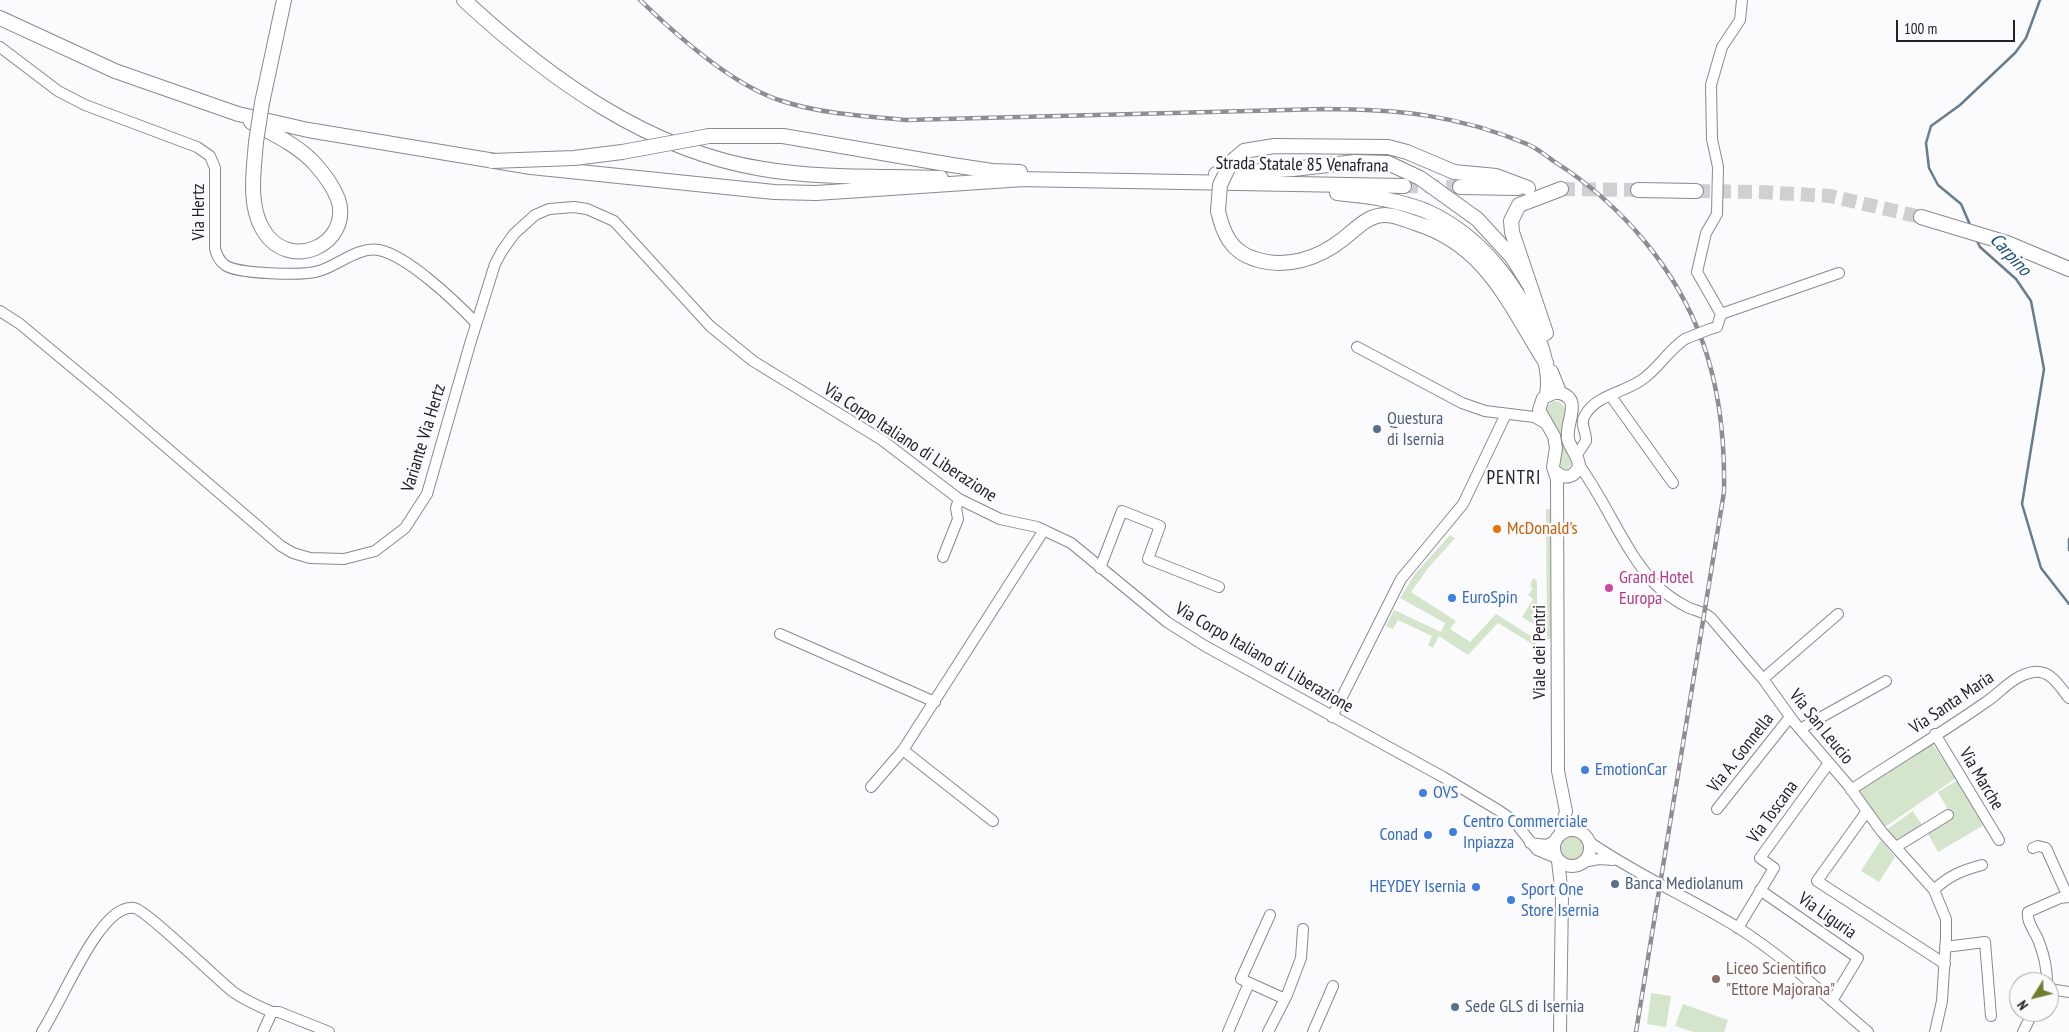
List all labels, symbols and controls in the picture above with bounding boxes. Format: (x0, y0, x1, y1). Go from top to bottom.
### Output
scale bar (1899, 10, 2018, 42)
text: 100 m (1904, 19, 1937, 38)
street label: Strada Statale 85 Venafrana (1215, 153, 1389, 177)
street label: Via Hertz (188, 183, 210, 241)
water label: Carpino (1985, 229, 2035, 281)
street label: Via Corpo Italiano di Liberazione (819, 379, 1001, 507)
street label: Variante Via Hertz (397, 381, 451, 495)
place label: Questura di Isernia (1387, 408, 1444, 450)
marker: Questura di Isernia (1371, 423, 1383, 435)
district label: PENTRI (1486, 468, 1542, 490)
place label: McDonald's (1507, 518, 1578, 540)
marker: McDonald's (1491, 523, 1503, 535)
place label: Grand Hotel Europa (1619, 567, 1693, 610)
marker: Grand Hotel Europa (1603, 582, 1615, 594)
place label: EuroSpin (1462, 587, 1518, 609)
marker: EuroSpin (1446, 592, 1458, 604)
street label: Via Corpo Italiano di Liberazione (1171, 598, 1357, 718)
street label: Viale dei Pentri (1529, 605, 1551, 699)
street label: Via Santa Maria (1906, 667, 1998, 739)
street label: Via San Leucio (1784, 685, 1858, 769)
street label: Via A. Gonnella (1703, 709, 1779, 797)
street label: Via Marche (1954, 744, 2008, 814)
place label: EmotionCar (1595, 759, 1667, 781)
marker: EmotionCar (1579, 764, 1591, 776)
street label: Via Toscana (1743, 777, 1803, 847)
place label: OVS (1433, 782, 1459, 804)
marker: OVS (1417, 787, 1429, 799)
place label: Centro Commerciale Inpiazza (1463, 811, 1588, 854)
place label: Conad (1380, 824, 1418, 846)
marker: Centro Commerciale Inpiazza (1447, 826, 1459, 838)
marker: Conad (1422, 829, 1434, 841)
place label: Banca Mediolanum (1625, 873, 1743, 895)
place label: HEYDEY Isernia (1370, 876, 1466, 898)
marker: Banca Mediolanum (1609, 878, 1621, 890)
place label: Sport One Store Isernia (1521, 879, 1599, 922)
marker: HEYDEY Isernia (1470, 881, 1482, 893)
street label: Via Liguria (1794, 888, 1860, 944)
marker: Sport One Store Isernia (1505, 894, 1517, 906)
place label: Liceo Scientifico "Ettore Majorana" (1726, 958, 1835, 1001)
north arrow (2009, 972, 2059, 1022)
marker: Liceo Scientifico "Ettore Majorana" (1710, 973, 1722, 985)
place label: Sede GLS di Isernia (1465, 996, 1584, 1018)
text: N (2013, 997, 2032, 1014)
marker: Sede GLS di Isernia (1449, 1001, 1461, 1013)

